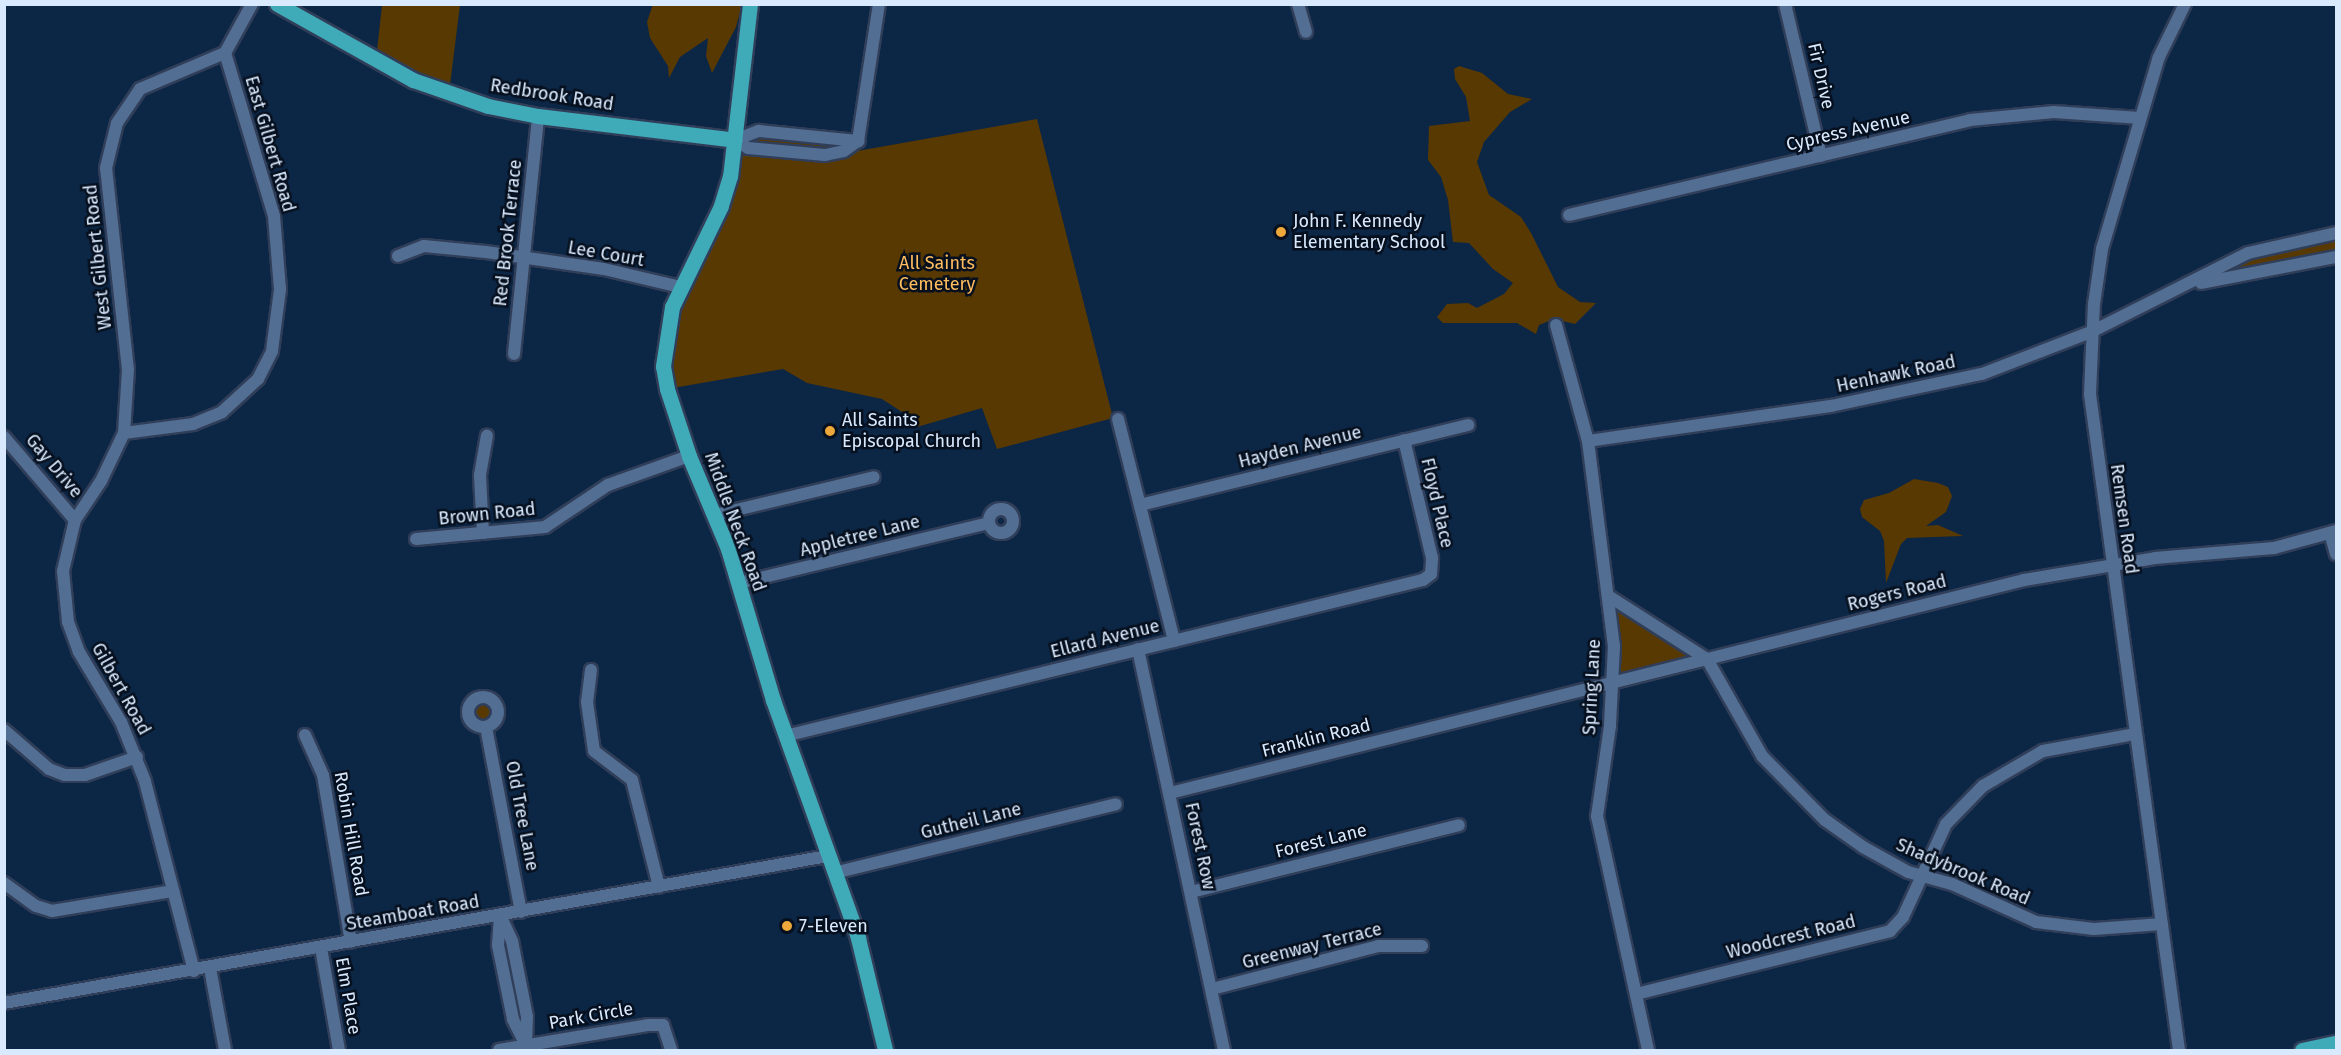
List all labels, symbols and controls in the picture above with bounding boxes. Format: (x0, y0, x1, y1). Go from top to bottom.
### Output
street label: Fir Drive (1803, 41, 1839, 111)
street label: East Gilbert Road (240, 73, 300, 215)
street label: Redbrook Road (489, 75, 615, 115)
street label: Cypress Avenue (1784, 106, 1912, 156)
street label: Red Brook Terrace (490, 158, 526, 308)
street label: West Gilbert Road (80, 183, 116, 331)
place label: John F. Kennedy Elementary School (1293, 211, 1445, 254)
marker: John F. Kennedy Elementary School (1274, 225, 1288, 239)
street label: Lee Court (566, 237, 646, 271)
park label: All Saints Cemetery (899, 253, 975, 296)
street label: Henhawk Road (1834, 351, 1958, 397)
place label: All Saints Episcopal Church (842, 410, 981, 452)
street label: Hayden Avenue (1236, 421, 1364, 473)
marker: All Saints Episcopal Church (823, 424, 837, 438)
street label: Gay Drive (21, 430, 87, 502)
street label: Middle Neck Road (700, 449, 770, 595)
street label: Floyd Place (1416, 456, 1458, 550)
street label: Remsen Road (2106, 463, 2142, 575)
street label: Brown Road (437, 498, 537, 530)
street label: Appletree Lane (798, 511, 922, 561)
street label: Rogers Road (1845, 570, 1949, 616)
street label: Ellard Avenue (1048, 615, 1162, 663)
street label: Spring Lane (1579, 638, 1605, 736)
street label: Gilbert Road (87, 639, 155, 739)
street label: Franklin Road (1259, 714, 1373, 762)
street label: Old Tree Lane (501, 759, 543, 873)
street label: Robin Hill Road (329, 770, 373, 898)
street label: Gutheil Lane (919, 798, 1023, 844)
street label: Forest Row (1180, 800, 1220, 892)
street label: Forest Lane (1273, 819, 1369, 863)
street label: Shadybrook Road (1893, 834, 2033, 910)
street label: Steamboat Road (345, 891, 481, 935)
street label: Woodcrest Road (1724, 910, 1858, 964)
place label: 7-Eleven (799, 915, 868, 937)
street label: Greenway Terrace (1240, 918, 1384, 974)
marker: 7-Eleven (780, 919, 794, 933)
street label: Elm Place (331, 956, 365, 1036)
street label: Park Circle (547, 998, 635, 1034)

